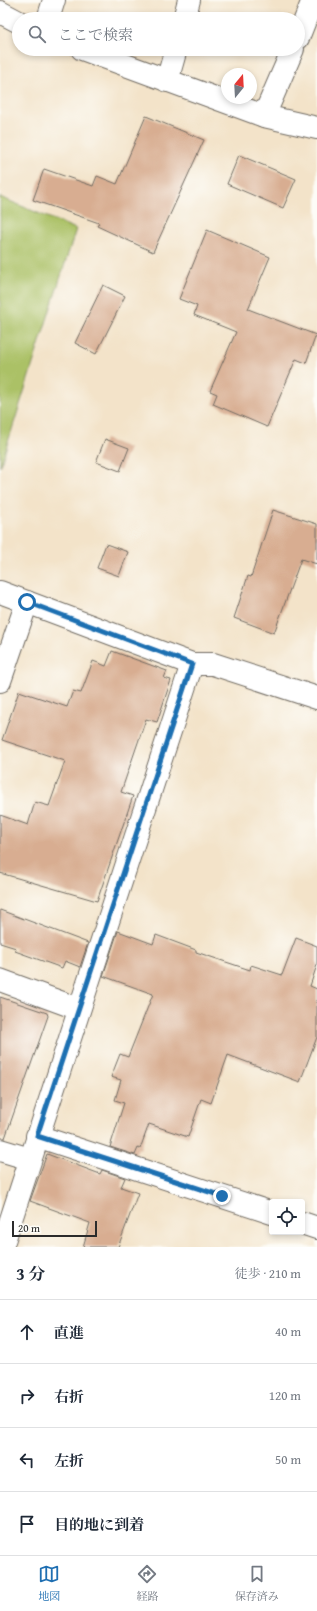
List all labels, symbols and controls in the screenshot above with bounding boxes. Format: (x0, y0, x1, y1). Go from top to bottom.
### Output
search box (12, 12, 305, 56)
icon: search (26, 23, 48, 45)
text: ここで検索 (58, 24, 133, 45)
north arrow (221, 68, 257, 104)
route start (18, 593, 36, 611)
route end (213, 1187, 231, 1205)
map controls (269, 1199, 305, 1235)
button: locate (269, 1199, 305, 1235)
scale bar (12, 1219, 97, 1238)
text: 20 m (18, 1220, 40, 1236)
text: 3 分 (16, 1261, 46, 1286)
text: 徒歩 · 210 m (235, 1264, 301, 1283)
icon: ahead (16, 1321, 38, 1343)
text: 直進 (54, 1322, 84, 1343)
text: 40 m (275, 1322, 301, 1341)
icon: right (16, 1385, 38, 1407)
text: 右折 (54, 1386, 84, 1407)
text: 120 m (269, 1386, 301, 1405)
icon: left (16, 1449, 38, 1471)
text: 左折 (54, 1450, 84, 1471)
text: 50 m (275, 1450, 301, 1469)
icon: arrive (16, 1513, 38, 1535)
text: 目的地に到着 (54, 1514, 144, 1535)
tab: 地図 (38, 1563, 60, 1604)
tab: 経路 (136, 1563, 158, 1604)
tab: 保存済み (235, 1563, 279, 1604)

